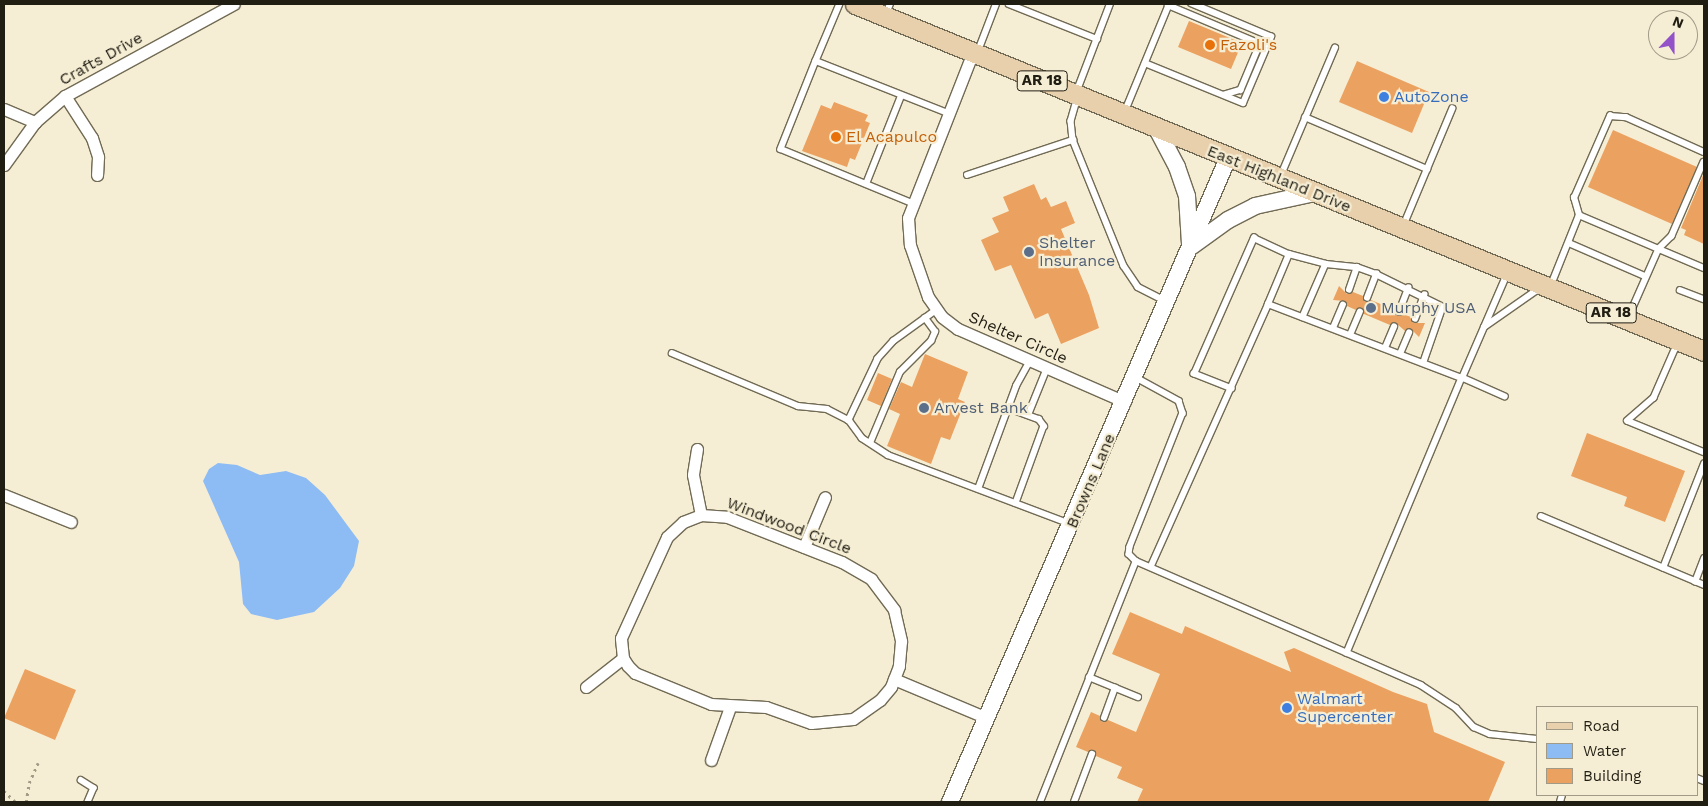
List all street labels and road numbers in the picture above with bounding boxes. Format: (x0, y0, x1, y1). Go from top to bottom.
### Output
street label: Crafts Drive (56, 28, 146, 90)
road number: AR 18 (1016, 68, 1068, 94)
street label: East Highland Drive (1204, 141, 1354, 217)
road number: AR 18 (1585, 300, 1637, 326)
street label: Shelter Circle (965, 308, 1071, 368)
street label: Browns Lane (1062, 431, 1120, 531)
street label: Windwood Circle (724, 493, 854, 559)

